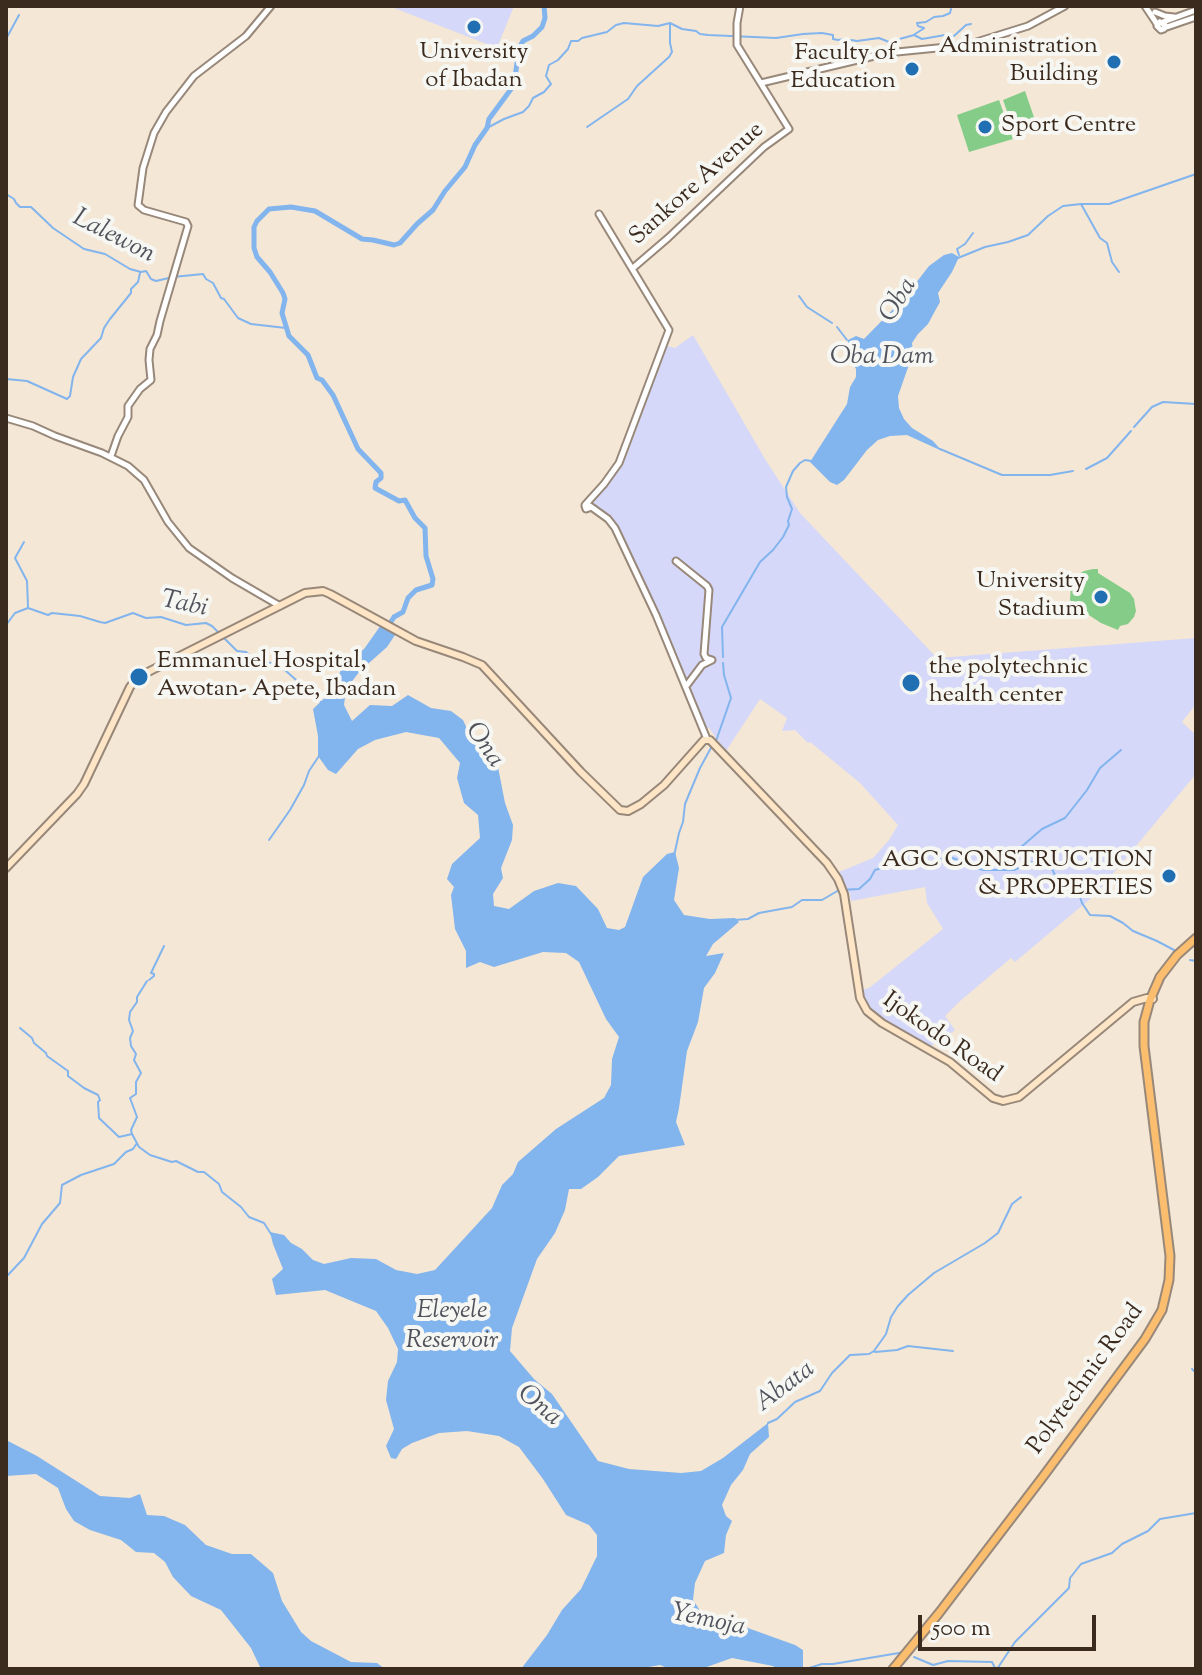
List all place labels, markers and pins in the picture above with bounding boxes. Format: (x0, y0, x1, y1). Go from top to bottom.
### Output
marker: University of Ibadan (465, 18, 483, 36)
place label: Administration Building (939, 34, 1098, 90)
place label: University of Ibadan (420, 40, 528, 96)
place label: Faculty of Education (790, 41, 896, 97)
marker: Administration Building (1105, 53, 1123, 71)
marker: Faculty of Education (903, 60, 921, 78)
place label: Sport Centre (1001, 113, 1136, 141)
marker: Sport Centre (976, 118, 994, 136)
place label: University Stadium (976, 569, 1085, 625)
marker: University Stadium (1092, 588, 1110, 606)
place label: Emmanuel Hospital, Awotan- Apete, Ibadan (157, 649, 396, 705)
place label: the polytechnic health center (929, 655, 1088, 711)
marker: Emmanuel Hospital, Awotan- Apete, Ibadan (128, 666, 150, 688)
marker: the polytechnic health center (900, 672, 922, 694)
place label: AGC CONSTRUCTION & PROPERTIES (882, 848, 1153, 904)
marker: AGC CONSTRUCTION & PROPERTIES (1160, 867, 1178, 885)

